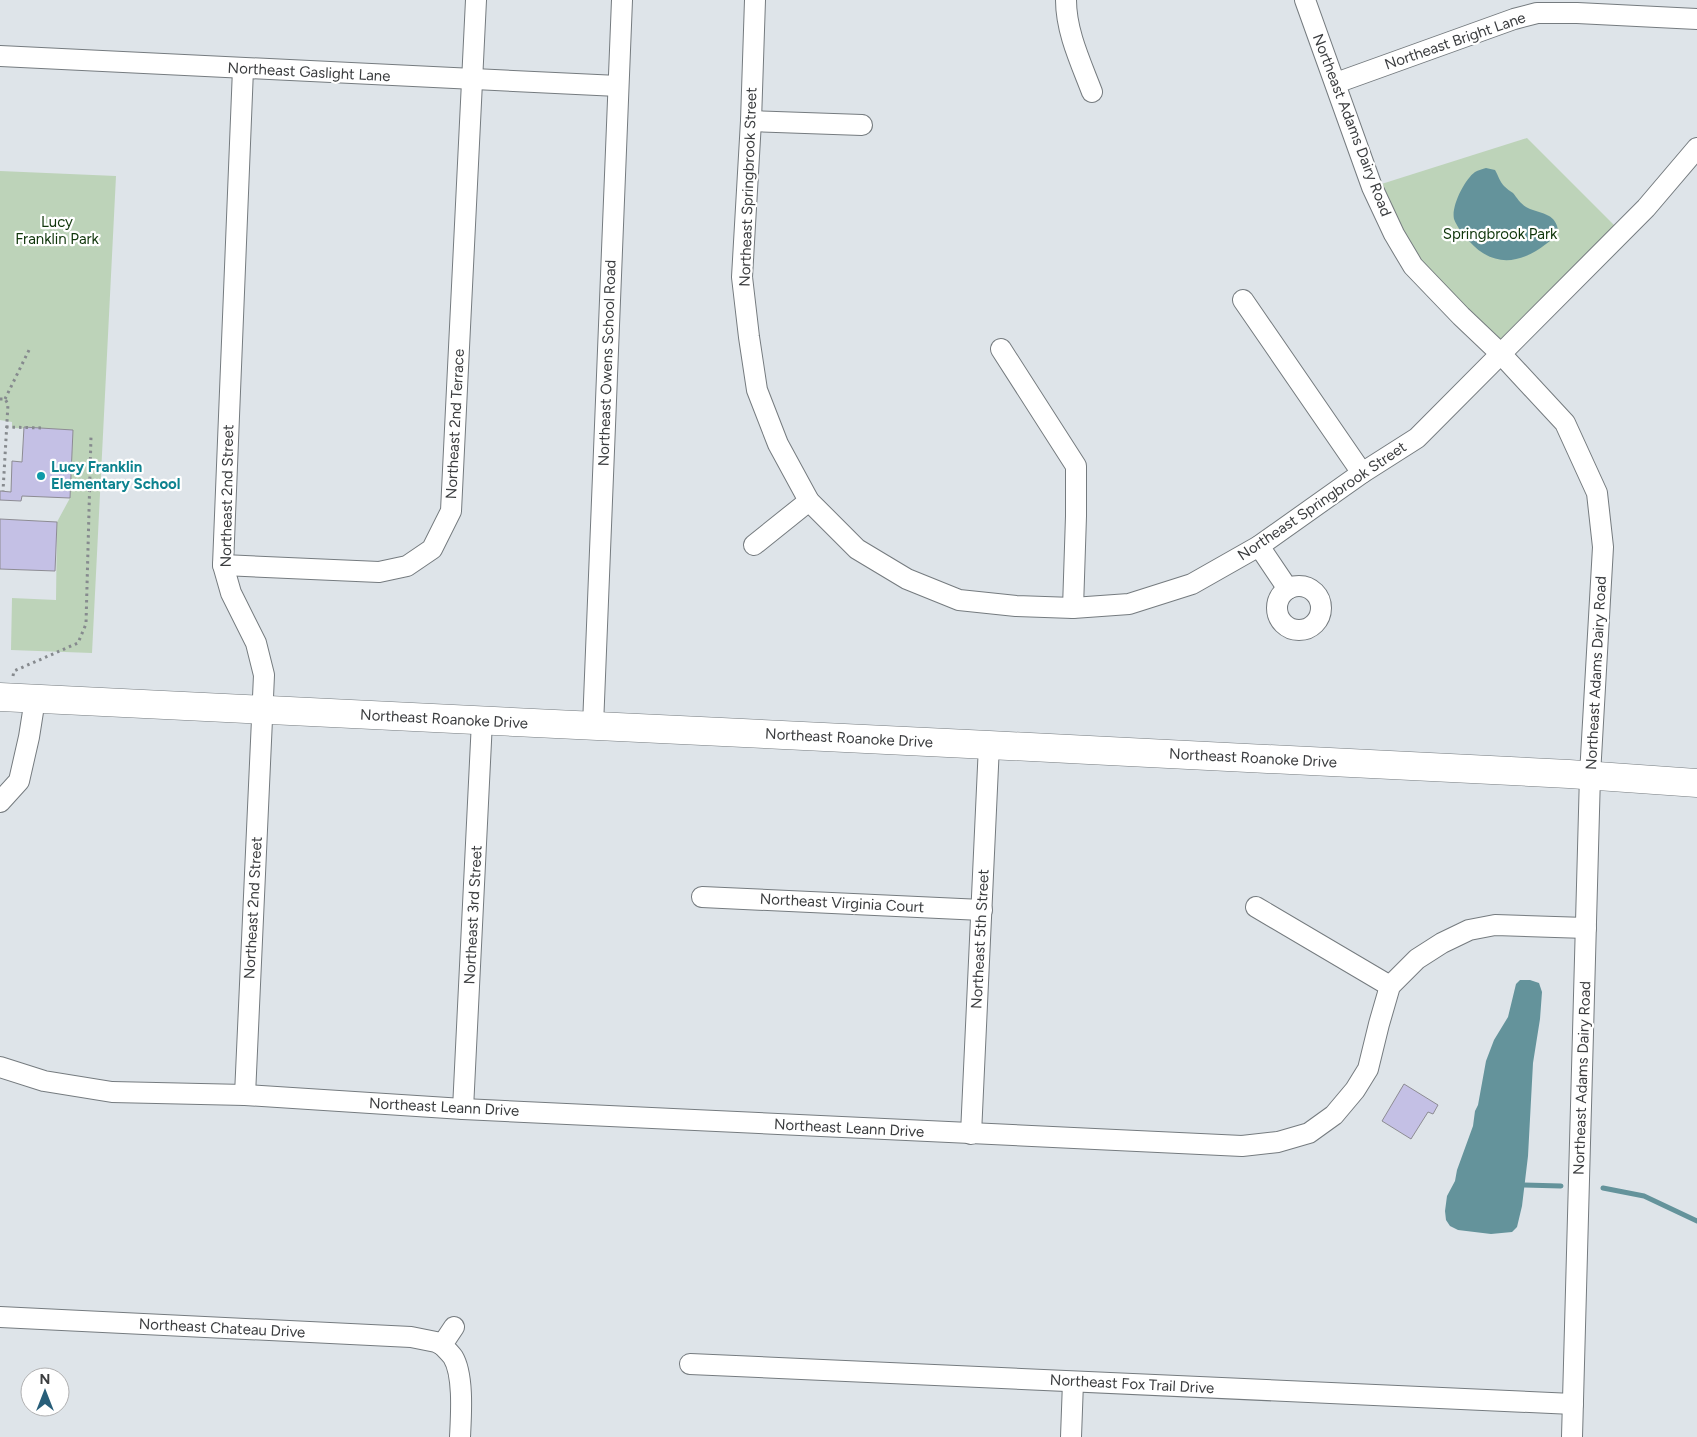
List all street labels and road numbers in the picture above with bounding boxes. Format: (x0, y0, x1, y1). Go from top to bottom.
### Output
street label: Northeast Bright Lane (1382, 8, 1528, 74)
street label: Northeast Adams Dairy Road (1309, 31, 1395, 219)
street label: Northeast Gaslight Lane (227, 59, 391, 85)
street label: Northeast Springbrook Street (736, 87, 760, 287)
street label: Northeast Owens School Road (594, 259, 620, 467)
street label: Northeast 2nd Terrace (442, 348, 468, 500)
street label: Northeast 2nd Street (217, 424, 237, 568)
street label: Northeast Springbrook Street (1234, 438, 1410, 564)
street label: Northeast Adams Dairy Road (1582, 576, 1610, 770)
street label: Northeast Roanoke Drive (360, 706, 528, 732)
street label: Northeast Roanoke Drive (765, 725, 933, 751)
street label: Northeast Roanoke Drive (1169, 745, 1337, 771)
street label: Northeast 2nd Street (240, 836, 266, 980)
street label: Northeast 3rd Street (460, 845, 486, 985)
street label: Northeast 5th Street (967, 868, 993, 1009)
street label: Northeast Virginia Court (759, 890, 925, 916)
street label: Northeast Adams Dairy Road (1570, 981, 1594, 1175)
street label: Northeast Leann Drive (368, 1094, 520, 1120)
street label: Northeast Leann Drive (773, 1115, 925, 1141)
street label: Northeast Chateau Drive (138, 1315, 306, 1341)
street label: Northeast Fox Trail Drive (1049, 1371, 1215, 1397)

